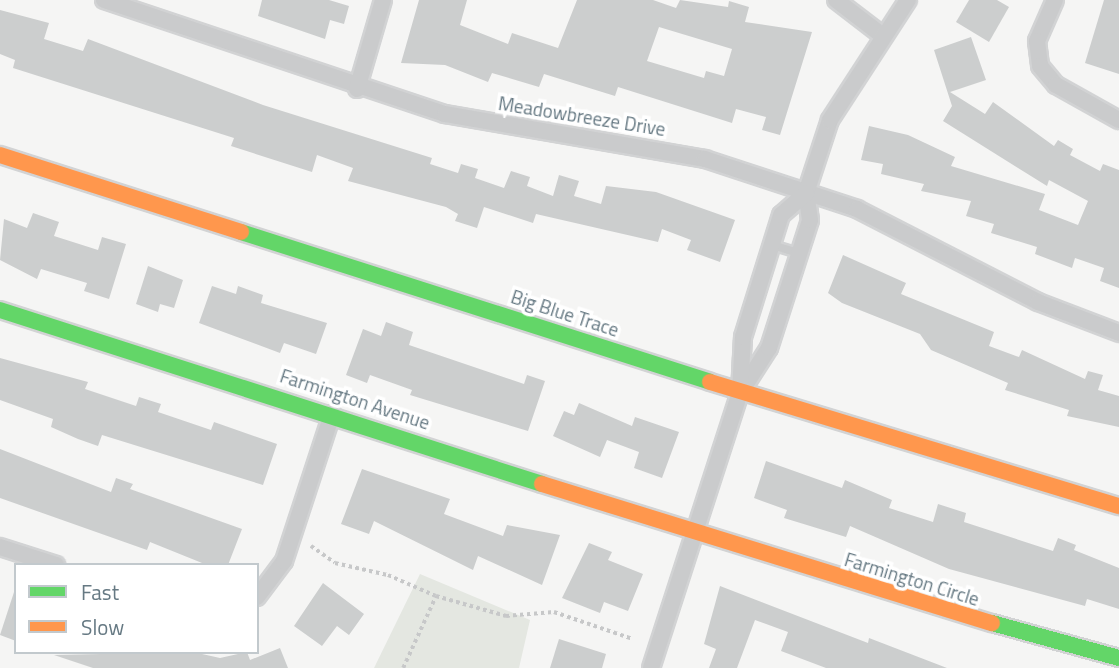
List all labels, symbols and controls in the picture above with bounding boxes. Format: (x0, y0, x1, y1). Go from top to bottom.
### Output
street label: Meadowbreeze Drive (497, 92, 667, 140)
street label: Big Blue Trace (508, 285, 622, 341)
street label: Farmington Avenue (277, 364, 433, 434)
street label: Farmington Circle (842, 548, 982, 610)
legend (14, 563, 259, 654)
text: Fast (81, 576, 119, 608)
text: Slow (81, 611, 124, 643)

